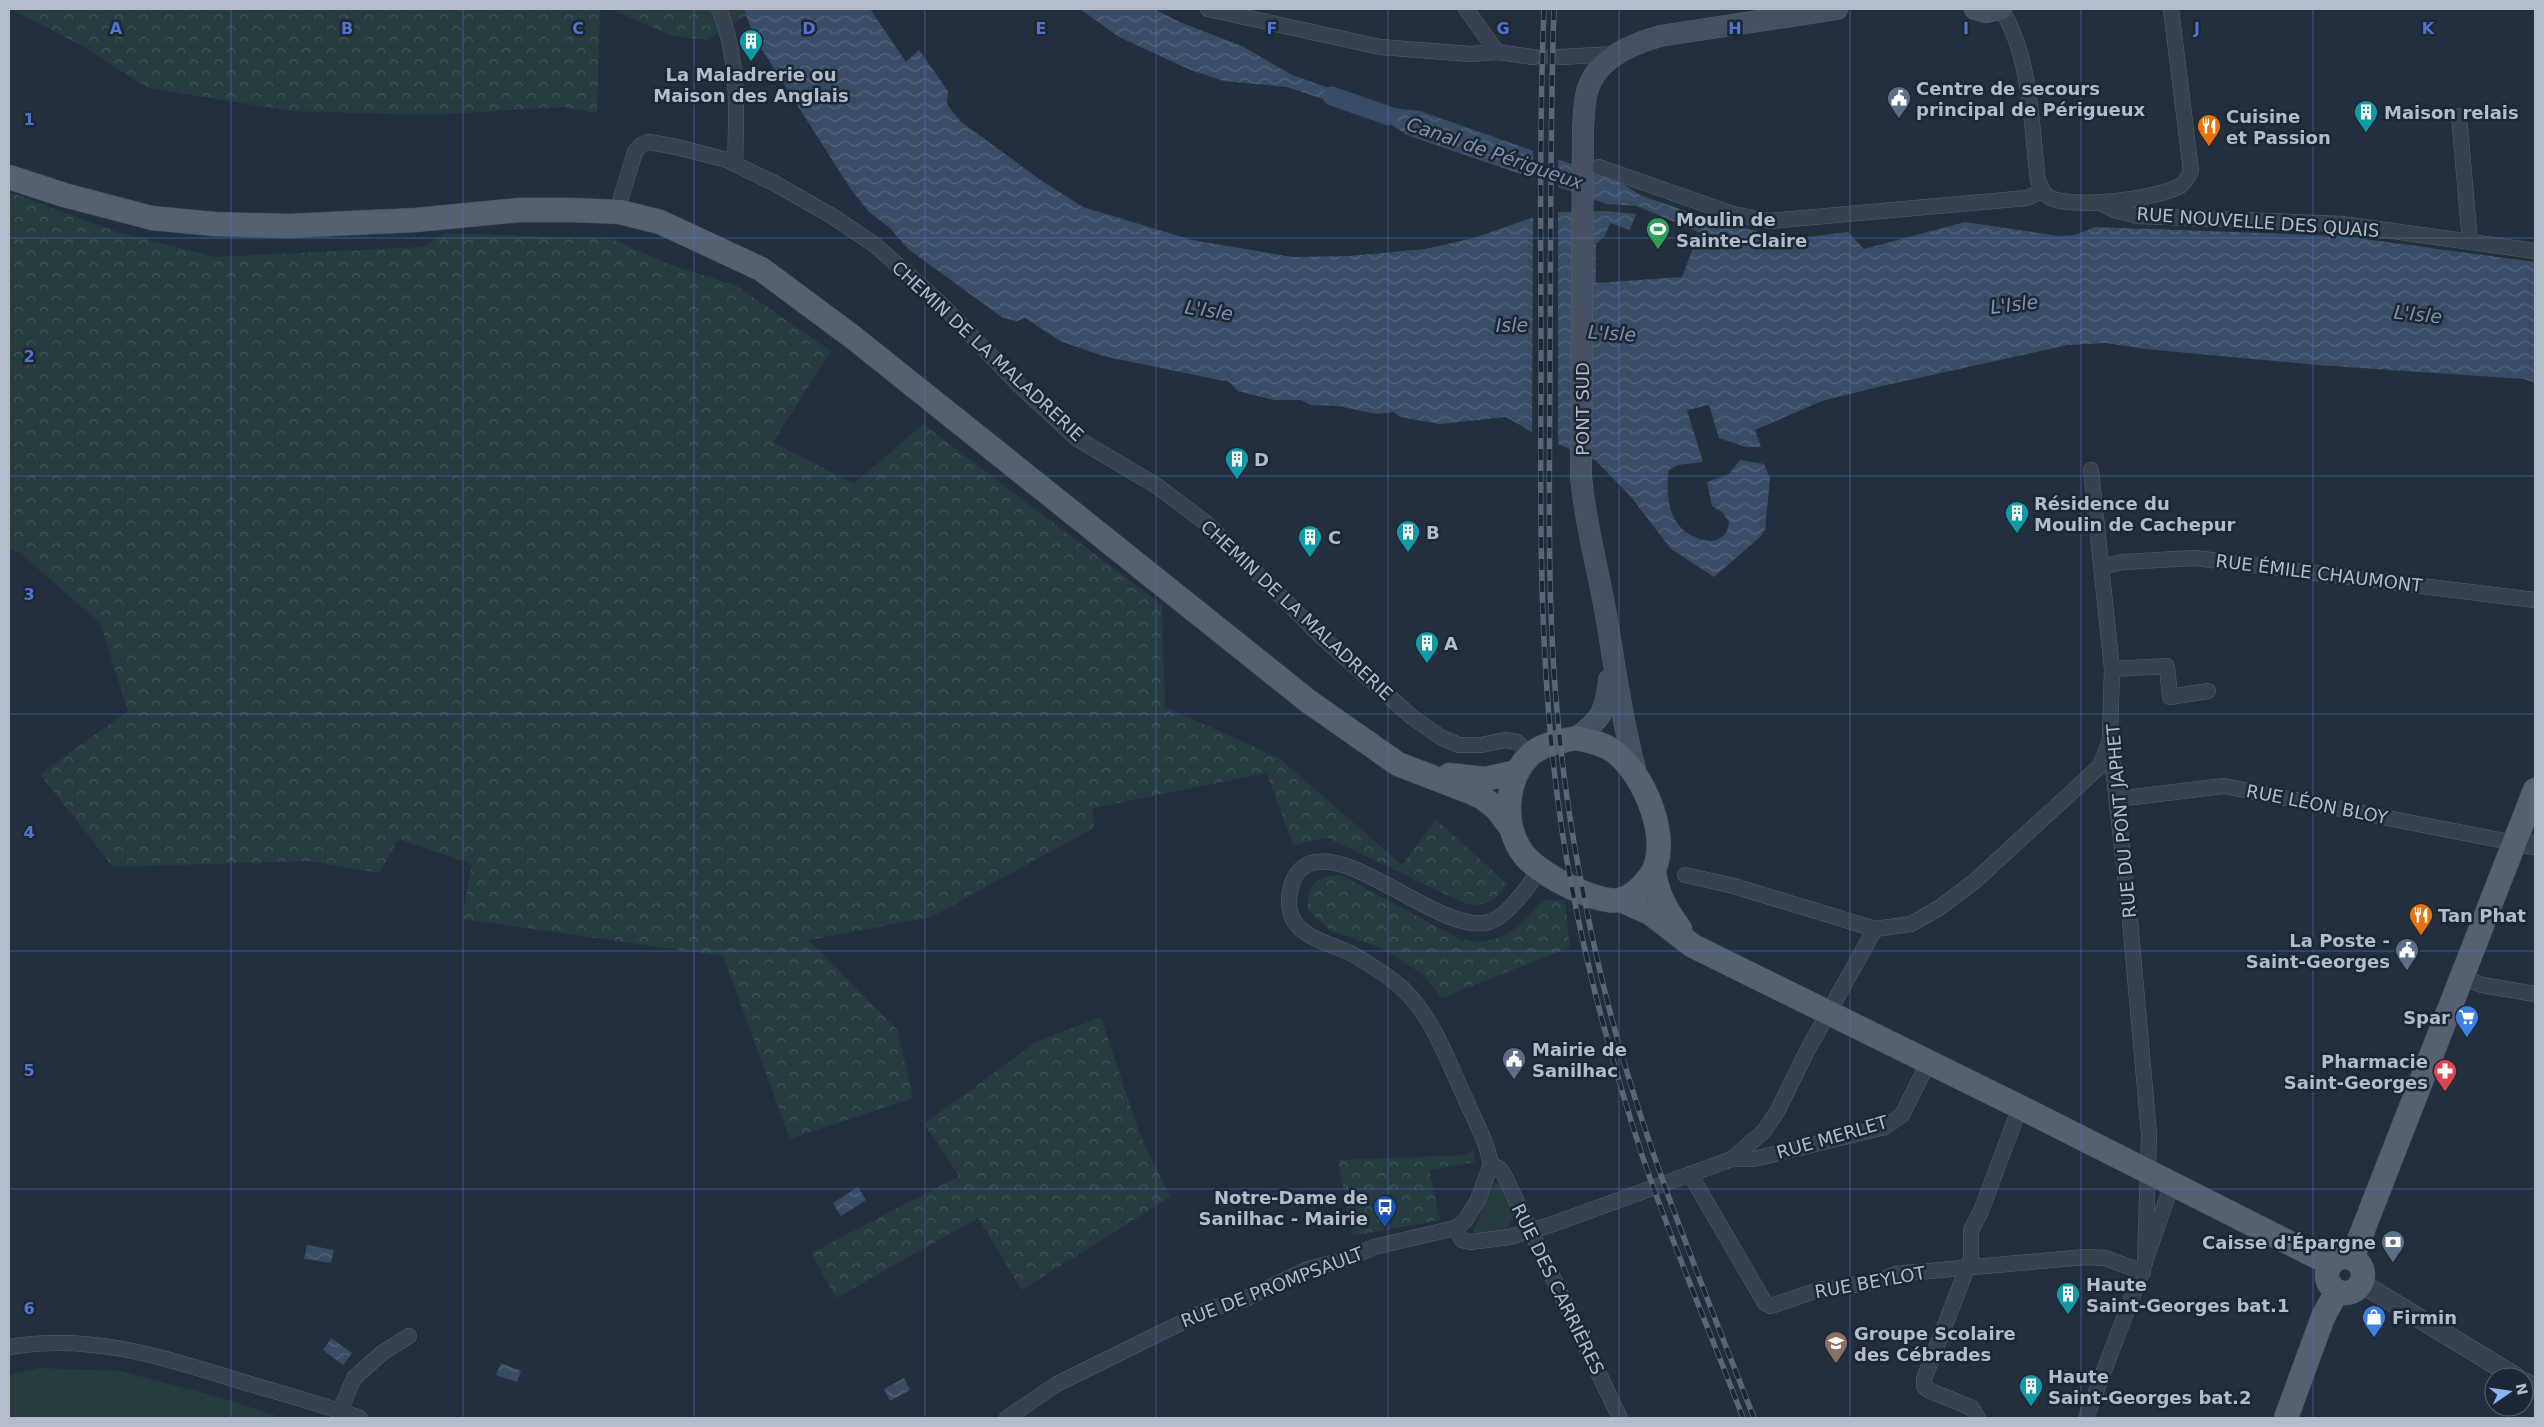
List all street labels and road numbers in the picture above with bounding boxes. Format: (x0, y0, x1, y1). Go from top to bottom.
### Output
street label: RUE NOUVELLE DES QUAIS (2136, 203, 2380, 241)
street label: CHEMIN DE LA MALADRERIE (888, 257, 1088, 445)
street label: PONT SUD (1572, 362, 1593, 456)
street label: CHEMIN DE LA MALADRERIE (1197, 516, 1397, 704)
street label: RUE ÉMILE CHAUMONT (2215, 550, 2424, 596)
street label: RUE DU PONT JAPHET (2102, 722, 2140, 919)
street label: RUE LÉON BLOY (2245, 780, 2390, 828)
street label: RUE MERLET (1774, 1111, 1891, 1163)
street label: RUE DES CARRIÈRES (1508, 1200, 1608, 1378)
street label: RUE DE PROMPSAULT (1178, 1242, 1367, 1331)
street label: RUE BEYLOT (1813, 1262, 1928, 1302)

